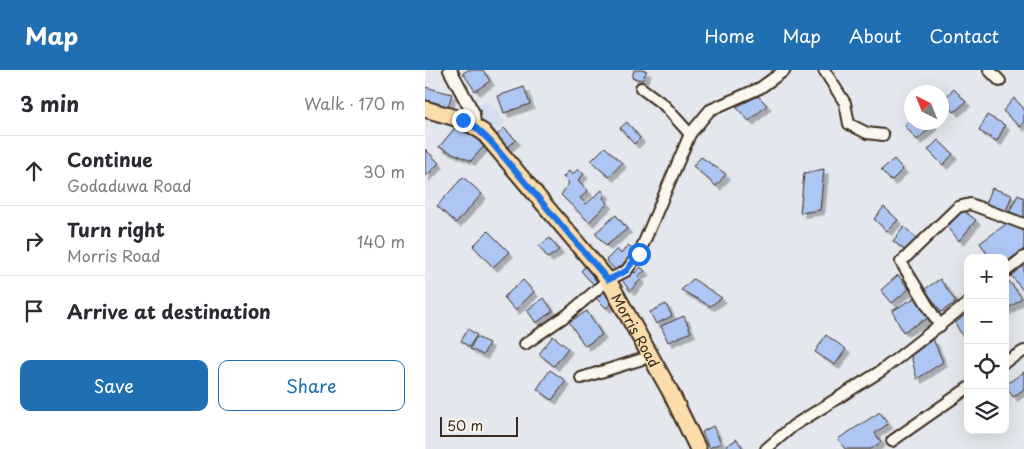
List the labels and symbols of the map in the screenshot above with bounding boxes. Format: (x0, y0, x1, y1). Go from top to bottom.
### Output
north arrow (904, 85, 949, 130)
route end (452, 109, 475, 132)
route start (628, 243, 651, 266)
street label: Morris Road (607, 289, 665, 371)
scale bar (440, 414, 517, 437)

